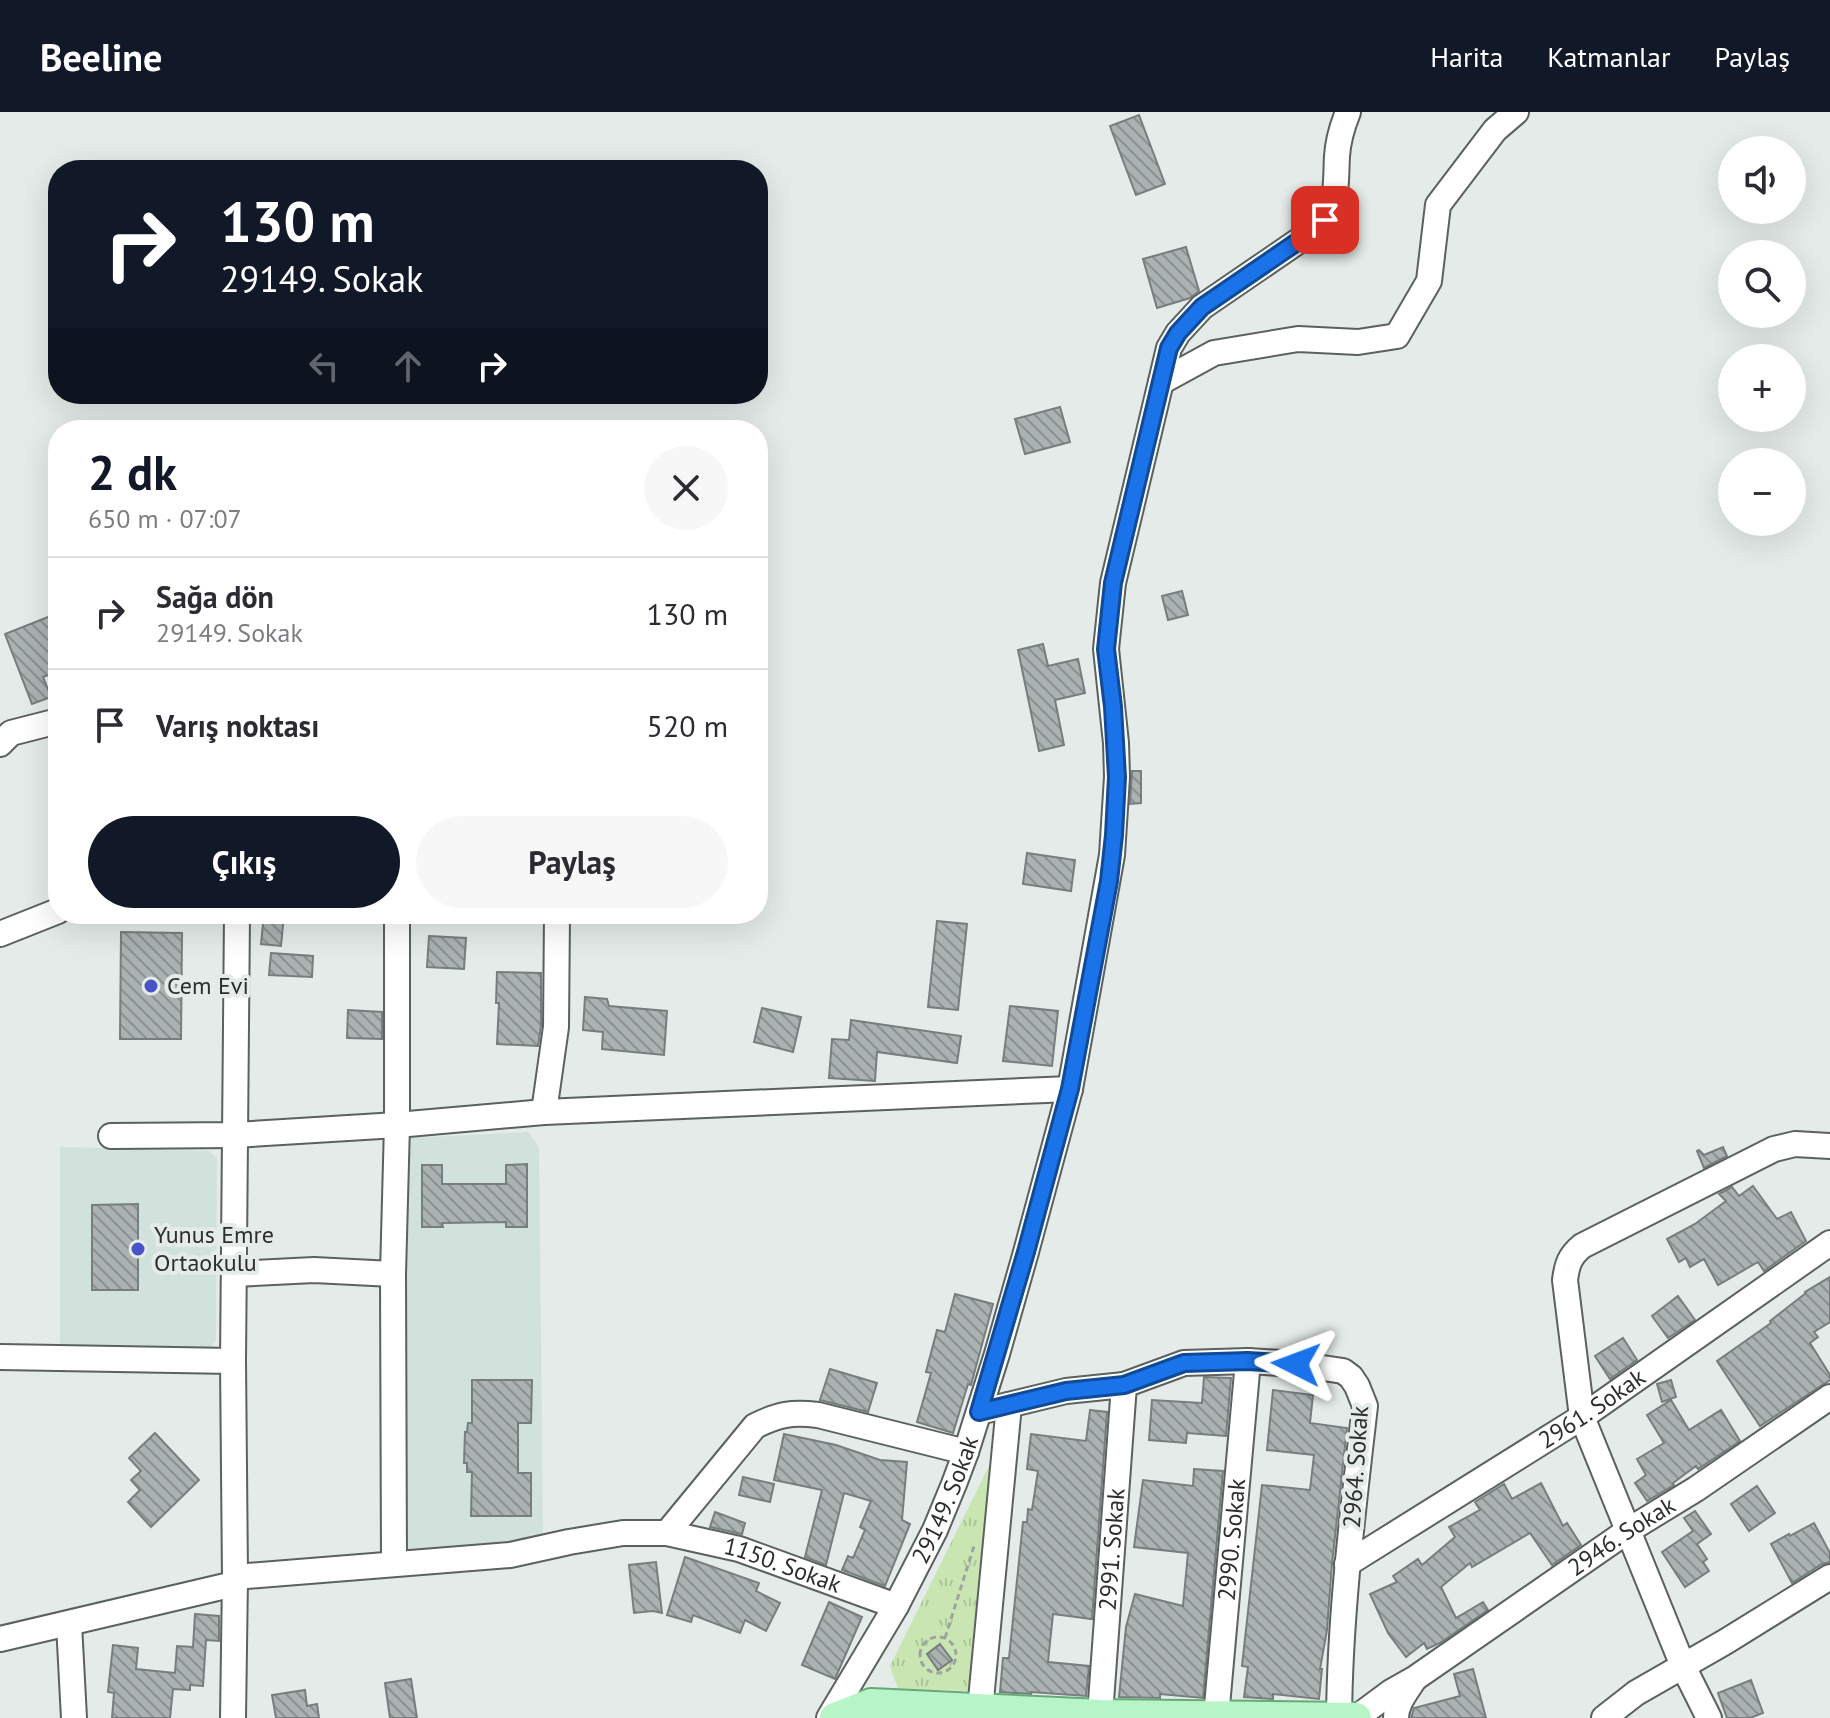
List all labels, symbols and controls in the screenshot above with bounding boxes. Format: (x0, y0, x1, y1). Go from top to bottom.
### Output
text: Beeline (40, 32, 162, 81)
text: Harita (1430, 38, 1503, 75)
text: Katmanlar (1547, 38, 1671, 75)
text: Paylaş (1715, 38, 1790, 75)
map controls (1718, 136, 1806, 536)
button: sound (1718, 136, 1806, 224)
text: 130 m (220, 185, 375, 257)
pin (1291, 186, 1359, 254)
icon: right (88, 192, 192, 296)
icon: arrive (1303, 198, 1347, 242)
button: search (1718, 240, 1806, 328)
text: 29149. Sokak (220, 255, 423, 302)
icon: left (302, 344, 346, 388)
icon: ahead (386, 344, 430, 388)
icon: right (470, 344, 514, 388)
button: + (1718, 344, 1806, 432)
text: 2 dk (88, 441, 177, 503)
button: close (644, 446, 728, 530)
button: − (1718, 448, 1806, 536)
text: 650 m · 07:07 (88, 502, 242, 535)
text: Sağa dön (156, 577, 274, 616)
icon: right (88, 591, 132, 635)
text: 130 m (647, 594, 728, 633)
text: 29149. Sokak (156, 616, 303, 649)
icon: arrive (88, 703, 132, 747)
text: Varış noktası (156, 706, 319, 745)
text: 520 m (647, 706, 728, 745)
button: Çıkış (88, 816, 400, 908)
button: Paylaş (416, 816, 728, 908)
place label: Cem Evi (167, 970, 249, 1001)
marker: Cem Evi (142, 977, 160, 995)
place label: Yunus Emre Ortaokulu (154, 1219, 274, 1278)
marker: Yunus Emre Ortaokulu (129, 1240, 147, 1258)
position arrow (1254, 1322, 1338, 1406)
street label: 2961. Sokak (1532, 1361, 1652, 1455)
street label: 2964. Sokak (1336, 1404, 1375, 1529)
street label: 29149. Sokak (904, 1431, 985, 1569)
street label: 2990. Sokak (1211, 1477, 1252, 1602)
street label: 2991. Sokak (1092, 1487, 1131, 1612)
street label: 2946. Sokak (1562, 1489, 1681, 1583)
street label: 1150. Sokak (721, 1530, 846, 1600)

